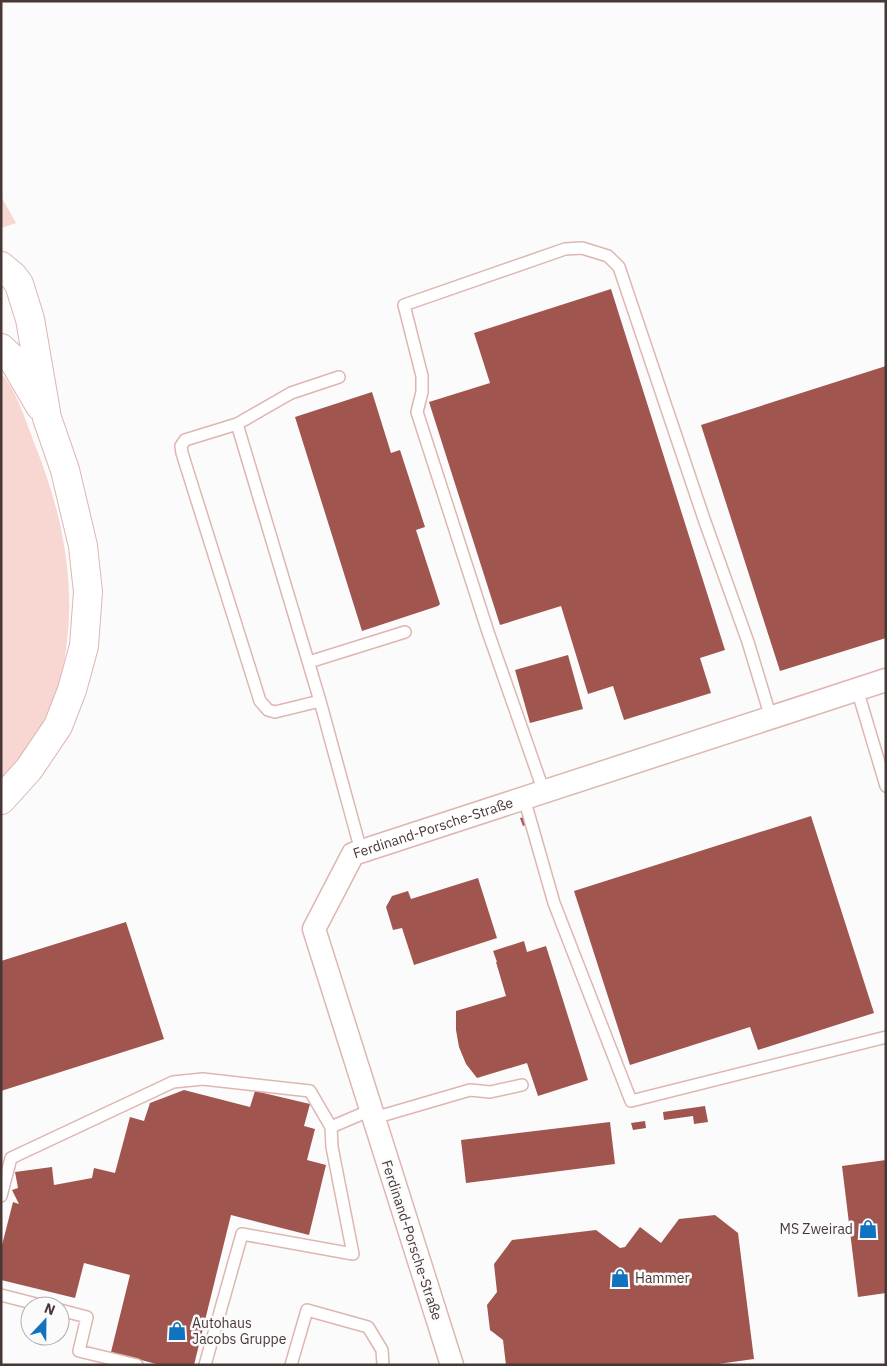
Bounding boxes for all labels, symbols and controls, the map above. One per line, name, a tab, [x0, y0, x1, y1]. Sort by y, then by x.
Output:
street label: Ferdinand-Porsche-Straße	[351, 793, 516, 862]
street label: Ferdinand-Porsche-Straße	[378, 1158, 447, 1323]
shop icon: MS Zweirad	[857, 1218, 879, 1240]
place label: MS Zweirad	[780, 1220, 853, 1238]
shop icon: Hammer	[609, 1267, 631, 1289]
place label: Hammer	[635, 1269, 690, 1287]
north arrow	[20, 1296, 70, 1346]
text: N	[42, 1299, 58, 1319]
place label: Autohaus Jacobs Gruppe	[192, 1314, 287, 1348]
shop icon: Autohaus Jacobs Gruppe	[166, 1320, 188, 1342]

